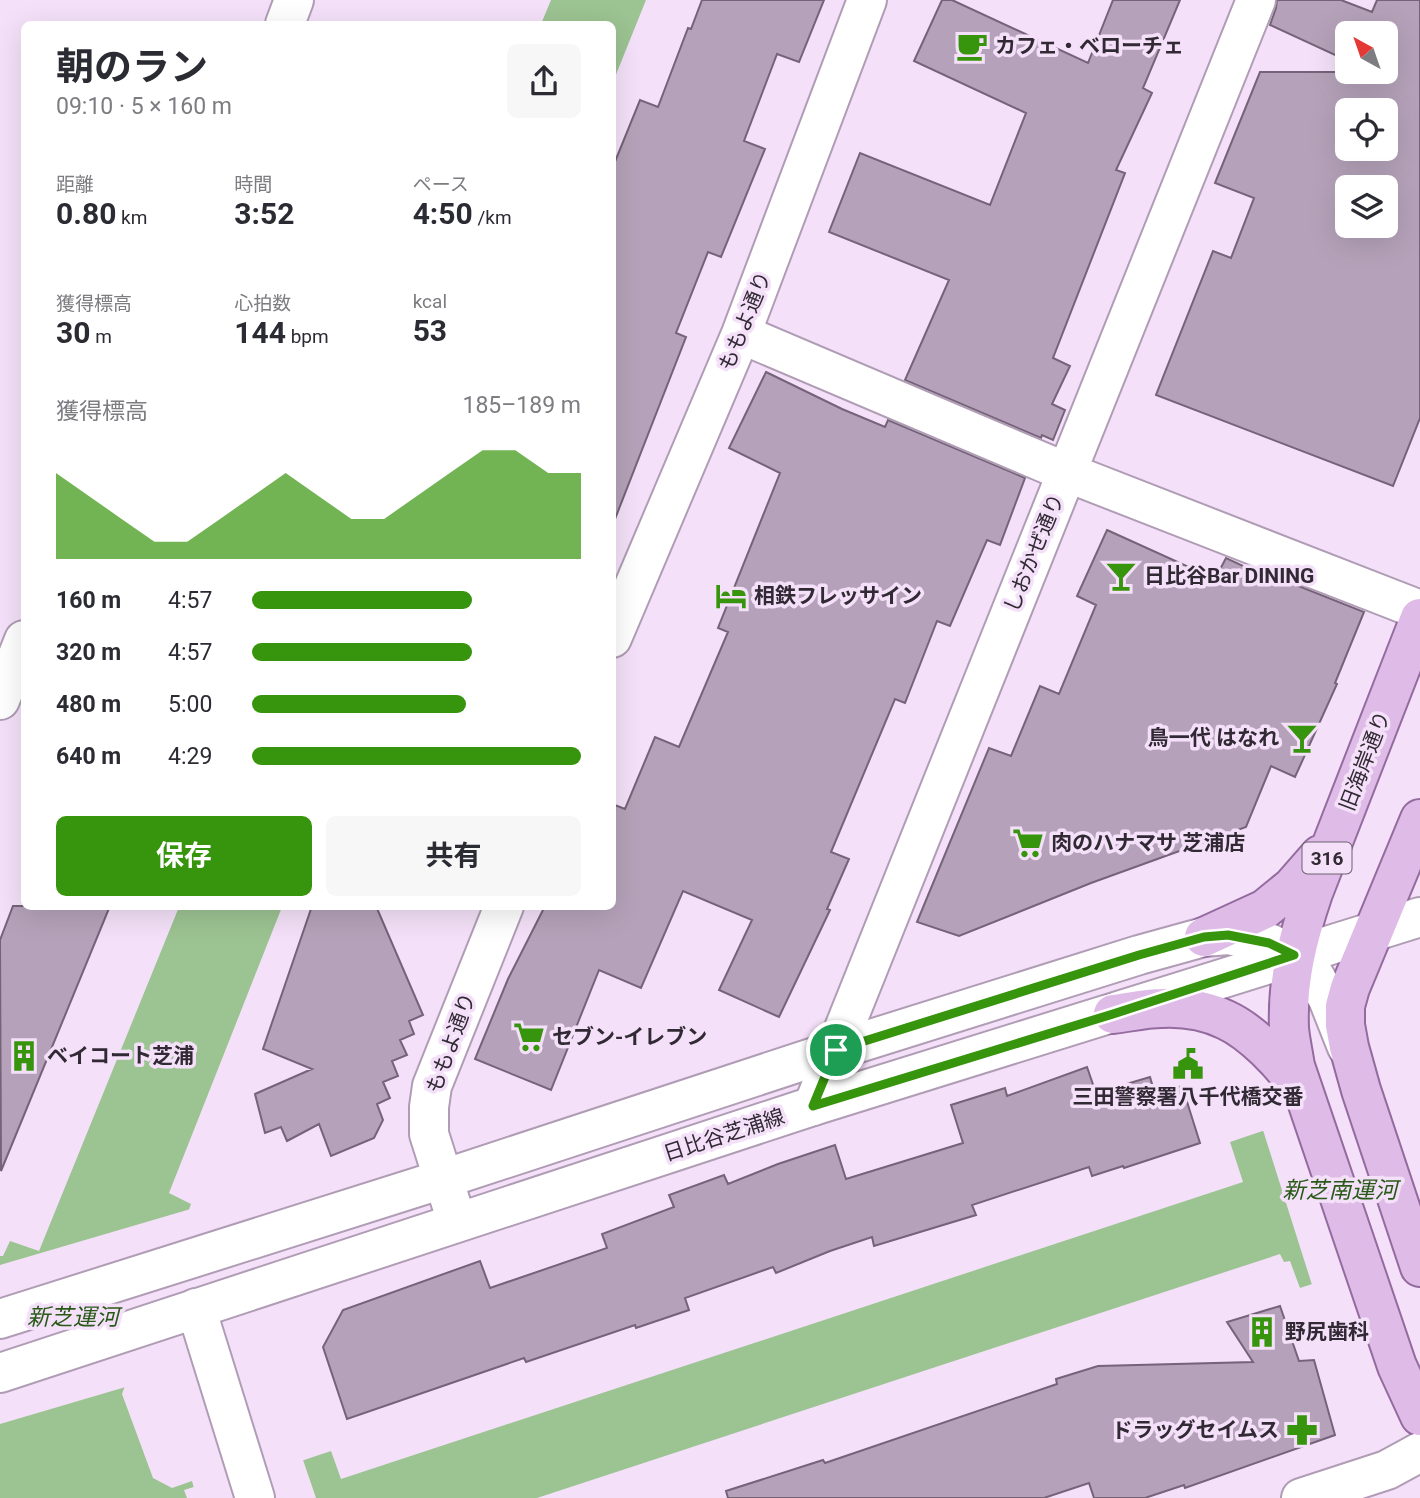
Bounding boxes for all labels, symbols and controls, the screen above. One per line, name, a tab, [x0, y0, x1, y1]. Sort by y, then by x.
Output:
north arrow	[1335, 21, 1398, 84]
map controls	[1335, 21, 1398, 238]
cafe icon: カフェ・ベローチェ	[955, 29, 989, 63]
place label: カフェ・ベローチェ	[995, 34, 1184, 58]
button: share	[507, 44, 581, 118]
text: 朝のラン	[56, 45, 208, 89]
text: 09:10 · 5 × 160 m	[56, 93, 232, 120]
button: locate	[1335, 98, 1398, 161]
text: 距離	[56, 173, 94, 196]
text: 時間	[234, 173, 272, 196]
text: ペース	[413, 173, 469, 196]
button: layers	[1335, 175, 1398, 238]
text: 0.80	[56, 196, 116, 231]
text: 3:52	[234, 196, 294, 231]
text: 4:50	[413, 196, 473, 231]
text: km	[116, 206, 147, 229]
text: /km	[473, 206, 512, 229]
street label: ももよ通り	[714, 268, 776, 374]
text: kcal	[413, 290, 447, 313]
text: 獲得標高	[56, 292, 132, 315]
text: 心拍数	[234, 292, 291, 315]
text: 53	[413, 313, 447, 348]
text: 30	[56, 315, 90, 350]
text: 144	[234, 315, 286, 350]
text: m	[90, 325, 112, 348]
text: bpm	[286, 325, 329, 348]
text: 185–189 m	[462, 392, 581, 419]
text: 獲得標高	[56, 398, 148, 425]
street label: しおかぜ通り	[999, 490, 1069, 616]
bar icon: 日比谷Bar DINING	[1104, 559, 1138, 593]
place label: 日比谷Bar DINING	[1144, 564, 1314, 588]
hotel icon: 相鉄フレッサイン	[714, 579, 748, 613]
place label: 相鉄フレッサイン	[754, 584, 922, 608]
text: 160 m	[56, 587, 121, 614]
text: 4:57	[168, 587, 212, 614]
text: 320 m	[56, 639, 121, 666]
text: 4:57	[168, 639, 212, 666]
text: 480 m	[56, 691, 121, 718]
text: 5:00	[168, 691, 212, 718]
street label: 旧海岸通り	[1335, 708, 1395, 814]
bar icon: 鳥一代 はなれ	[1285, 721, 1319, 755]
place label: 鳥一代 はなれ	[1148, 726, 1279, 750]
text: 640 m	[56, 743, 121, 770]
text: 4:29	[168, 743, 212, 770]
button: 保存	[56, 816, 312, 896]
button: 共有	[326, 816, 581, 896]
supermarket icon: 肉のハナマサ 芝浦店	[1011, 826, 1045, 860]
place label: 肉のハナマサ 芝浦店	[1051, 831, 1245, 855]
road number: 316	[1302, 842, 1352, 874]
street label: ももよ通り	[422, 990, 480, 1096]
supermarket icon: セブン-イレブン	[512, 1020, 546, 1054]
pin	[806, 1020, 866, 1080]
place label: セブン-イレブン	[552, 1025, 707, 1049]
icon: arrive	[817, 1031, 855, 1069]
building icon: ベイコート芝浦	[7, 1039, 41, 1073]
place label: ベイコート芝浦	[47, 1044, 194, 1068]
public building icon: 三田警察署八千代橋交番	[1171, 1047, 1205, 1081]
place label: 三田警察署八千代橋交番	[1073, 1085, 1304, 1109]
street label: 日比谷芝浦線	[660, 1104, 788, 1166]
water label: 新芝南運河	[1283, 1177, 1402, 1204]
water label: 新芝運河	[27, 1304, 123, 1331]
building icon: 野尻歯科	[1245, 1315, 1279, 1349]
place label: 野尻歯科	[1285, 1320, 1369, 1344]
pharmacy icon: ドラッグセイムス	[1285, 1413, 1319, 1447]
place label: ドラッグセイムス	[1111, 1418, 1279, 1442]

